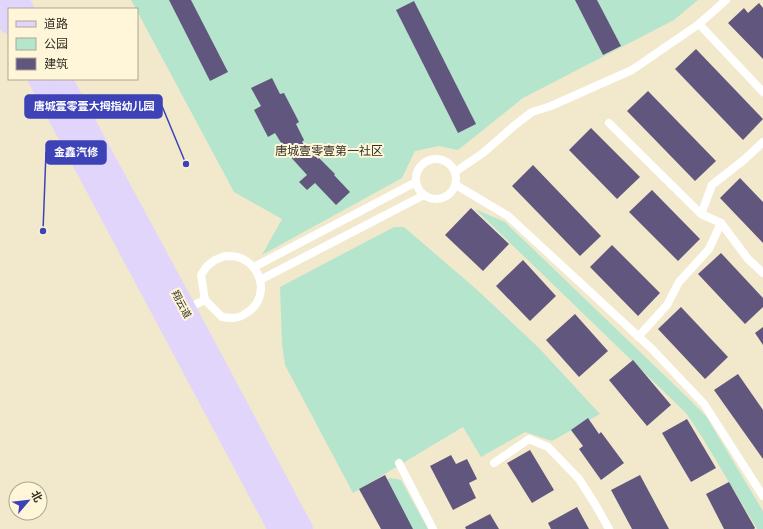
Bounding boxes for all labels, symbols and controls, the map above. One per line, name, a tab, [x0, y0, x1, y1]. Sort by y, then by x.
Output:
legend	[8, 8, 138, 80]
text: 道路	[44, 15, 68, 32]
text: 公园	[44, 35, 68, 52]
text: 建筑	[44, 55, 68, 72]
callout: 唐城壹零壹大拇指幼儿园	[25, 95, 162, 118]
text: 唐城壹零壹大拇指幼儿园	[34, 98, 155, 113]
callout: 金鑫汽修	[46, 141, 106, 164]
district label: 唐城壹零壹第一社区	[275, 142, 383, 159]
text: 金鑫汽修	[54, 144, 99, 159]
street label: 翔云道	[169, 287, 195, 321]
north arrow	[8, 481, 48, 521]
text: 北	[28, 488, 46, 504]

